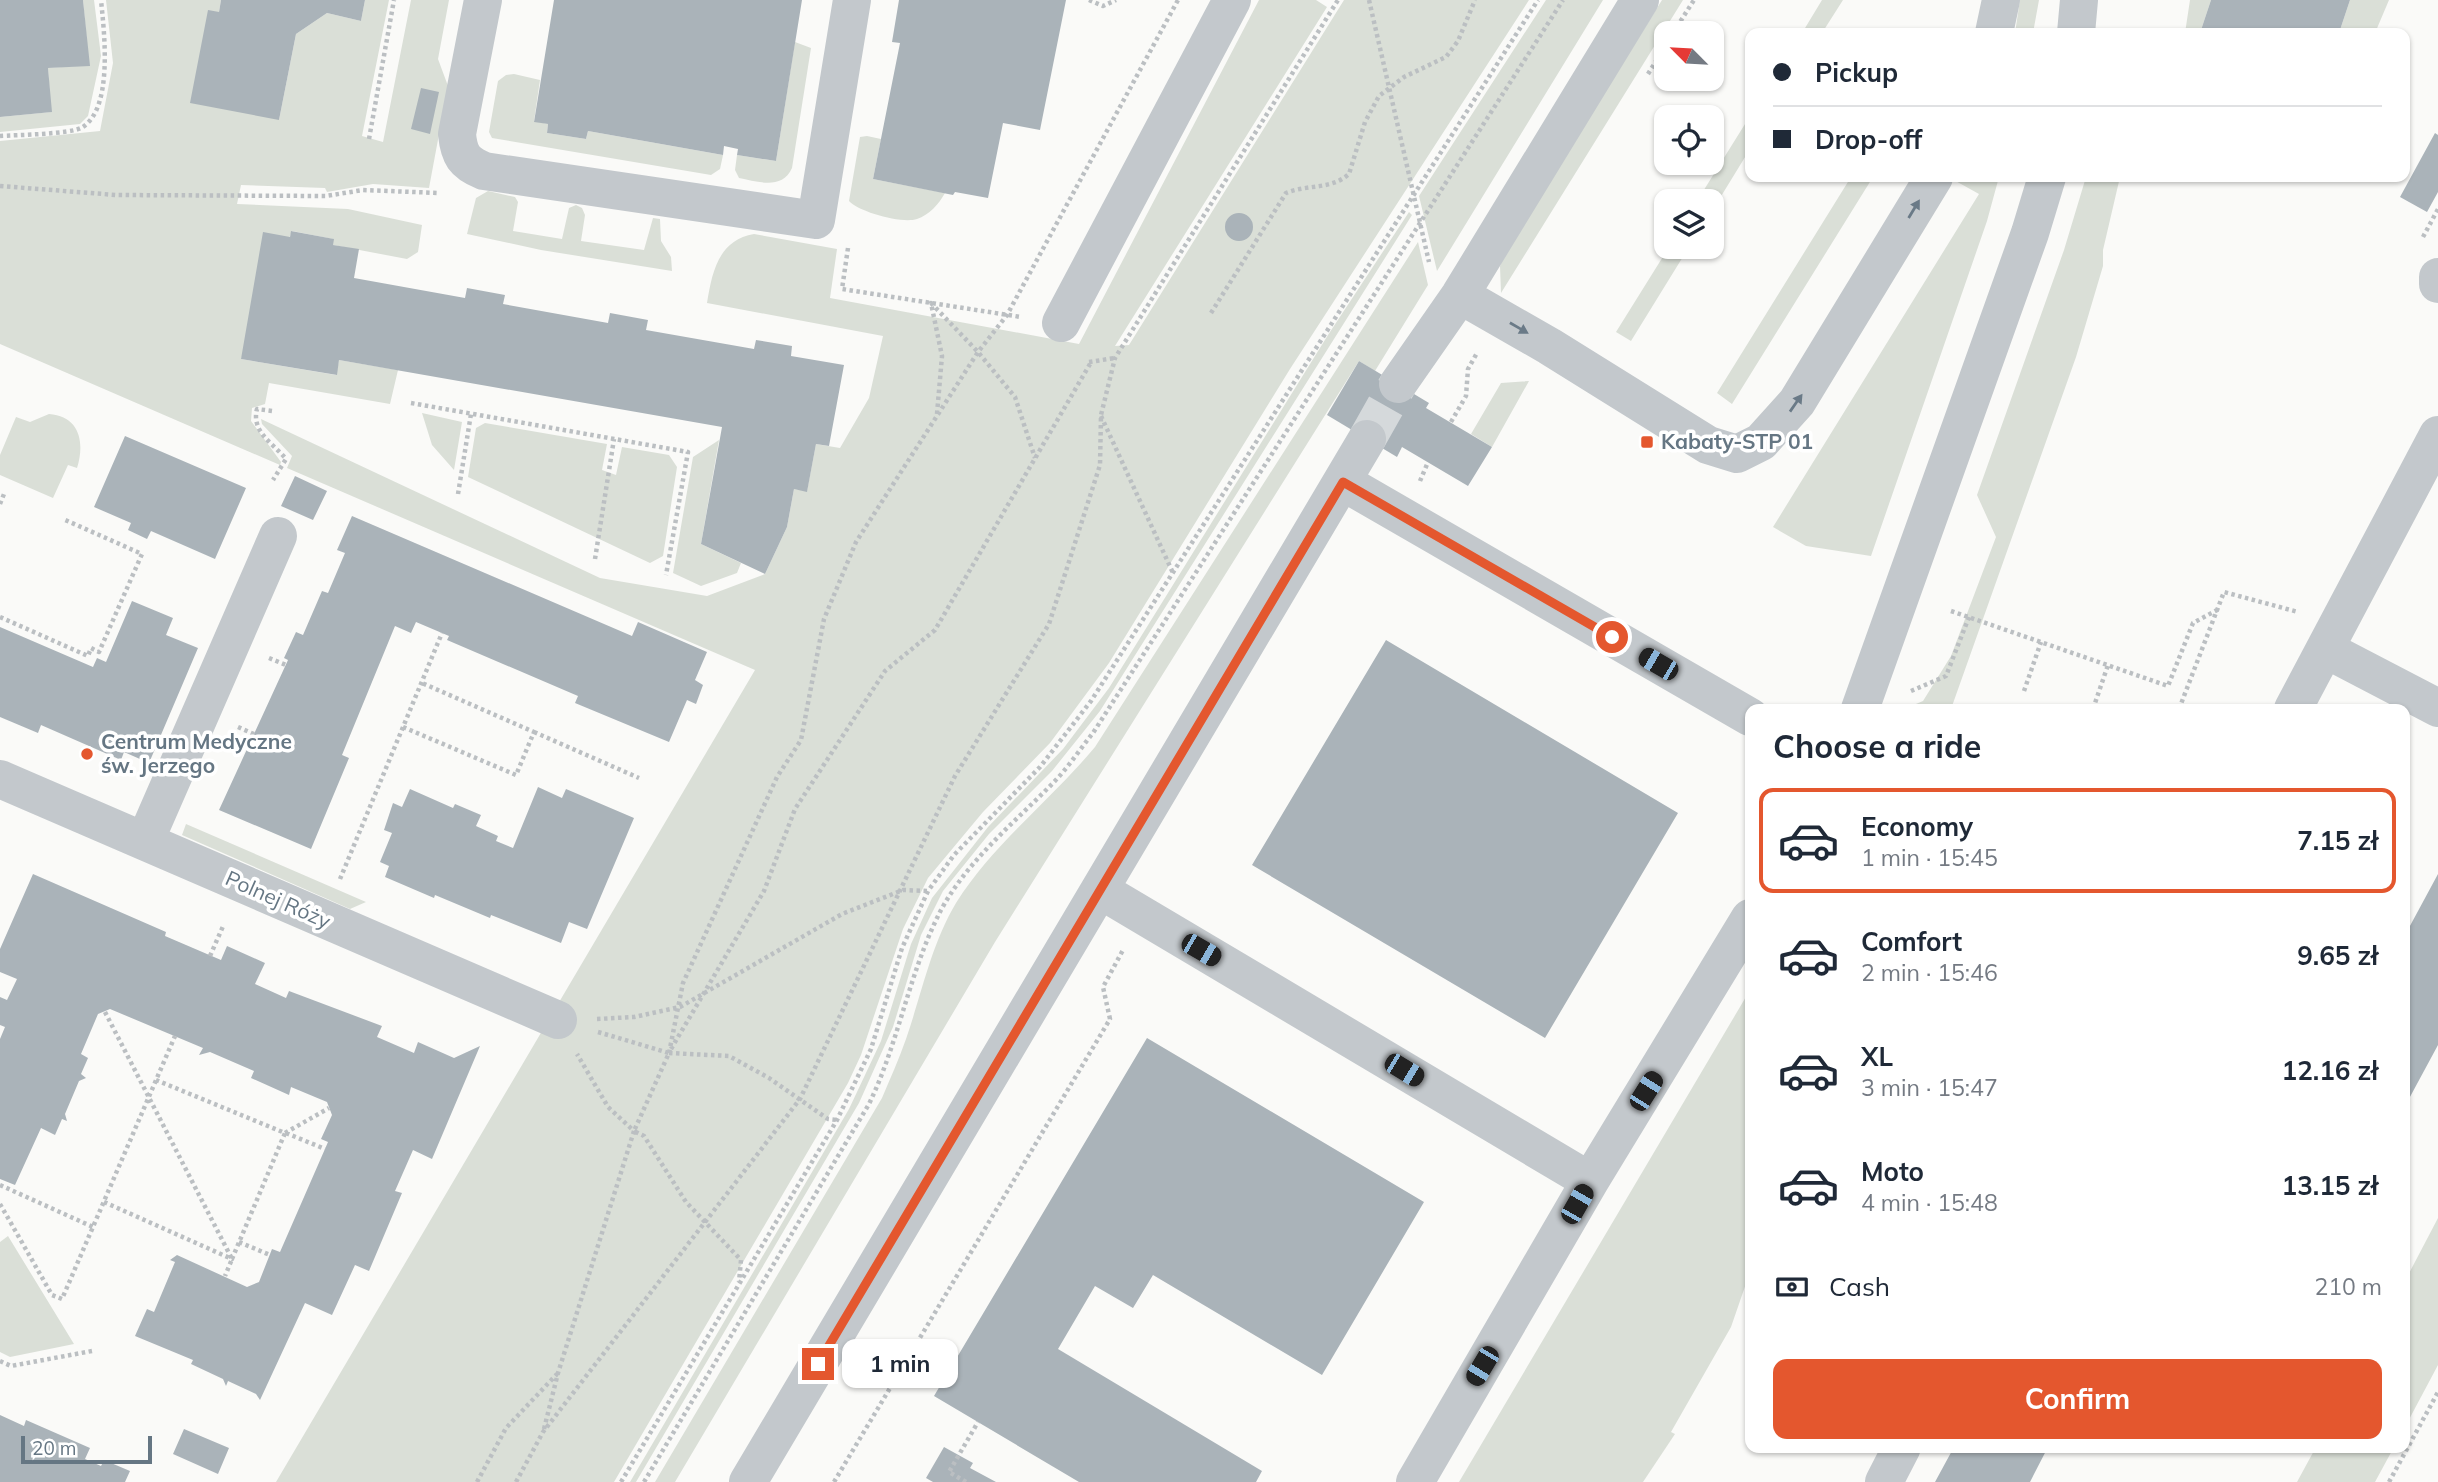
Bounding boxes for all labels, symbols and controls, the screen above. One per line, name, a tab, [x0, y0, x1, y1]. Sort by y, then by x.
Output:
north arrow	[1654, 21, 1724, 91]
map controls	[1654, 21, 1724, 259]
text: Pickup	[1815, 56, 1898, 89]
button: locate	[1654, 105, 1724, 175]
text: Drop-off	[1815, 123, 1922, 156]
button: layers	[1654, 189, 1724, 259]
one-way arrow	[1908, 199, 1921, 218]
one-way arrow	[1510, 322, 1529, 334]
one-way arrow	[1789, 394, 1803, 412]
place label: Kabaty-STP 01	[1661, 428, 1813, 454]
marker: Kabaty-STP 01	[1639, 434, 1655, 450]
route start	[1596, 621, 1628, 653]
car	[1635, 644, 1682, 684]
text: Choose a ride	[1773, 726, 1981, 766]
place label: Centrum Medyczne św. Jerzego	[101, 728, 292, 778]
marker: Centrum Medyczne św. Jerzego	[79, 746, 95, 762]
icon: car	[1777, 809, 1840, 872]
text: Economy	[1861, 810, 1973, 843]
text: 7.15 zł	[2297, 824, 2378, 857]
text: 1 min · 15:45	[1861, 843, 1998, 872]
street label: Polnej Róży	[222, 864, 335, 934]
icon: car	[1777, 924, 1840, 987]
text: Comfort	[1861, 925, 1962, 958]
car	[1178, 930, 1225, 970]
text: 9.65 zł	[2297, 939, 2378, 972]
text: 2 min · 15:46	[1861, 958, 1998, 987]
icon: car	[1777, 1039, 1840, 1102]
text: XL	[1861, 1040, 1893, 1073]
car	[1381, 1050, 1428, 1090]
text: 12.16 zł	[2282, 1054, 2378, 1087]
car	[1626, 1068, 1667, 1114]
text: 3 min · 15:47	[1861, 1073, 1998, 1102]
icon: car	[1777, 1154, 1840, 1217]
text: Moto	[1861, 1155, 1924, 1188]
text: 13.15 zł	[2282, 1169, 2378, 1202]
car	[1558, 1181, 1597, 1227]
text: 4 min · 15:48	[1861, 1188, 1998, 1217]
icon: cash	[1773, 1268, 1811, 1306]
text: Cash	[1829, 1270, 1890, 1303]
text: 210 m	[2314, 1272, 2382, 1301]
callout: 1 min	[842, 1340, 958, 1388]
car	[1463, 1343, 1502, 1389]
route end	[802, 1348, 834, 1380]
text: 1 min	[870, 1349, 930, 1378]
button: Confirm	[1773, 1359, 2382, 1439]
scale bar	[21, 1433, 152, 1465]
text: 20 m	[32, 1436, 76, 1460]

